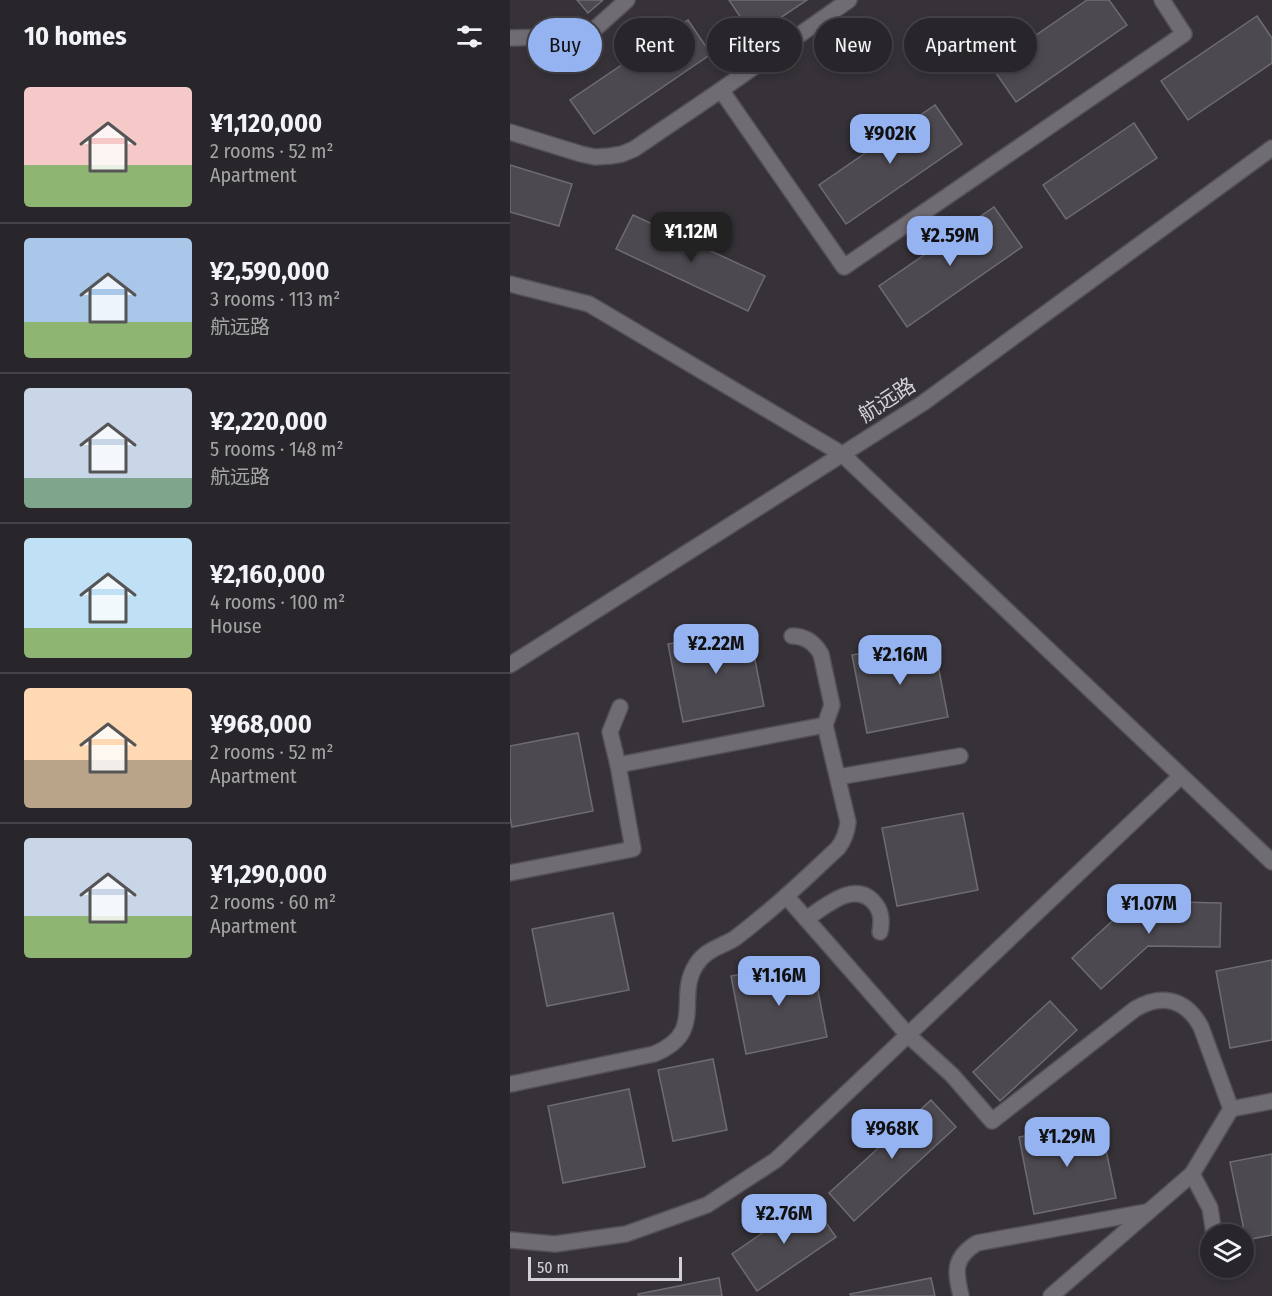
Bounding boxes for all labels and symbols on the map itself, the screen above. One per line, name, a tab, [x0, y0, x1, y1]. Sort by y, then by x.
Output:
pin: ¥902K	[848, 114, 932, 165]
pin: ¥1.12M	[642, 212, 740, 263]
pin: ¥2.59M	[901, 216, 999, 267]
street label: 航远路	[854, 372, 920, 428]
pin: ¥2.22M	[667, 624, 765, 675]
pin: ¥2.16M	[851, 635, 949, 686]
pin: ¥1.07M	[1100, 884, 1198, 935]
pin: ¥1.16M	[730, 956, 828, 1007]
pin: ¥968K	[850, 1109, 934, 1160]
pin: ¥1.29M	[1018, 1117, 1116, 1168]
pin: ¥2.76M	[735, 1194, 833, 1245]
scale bar	[528, 1254, 682, 1282]

